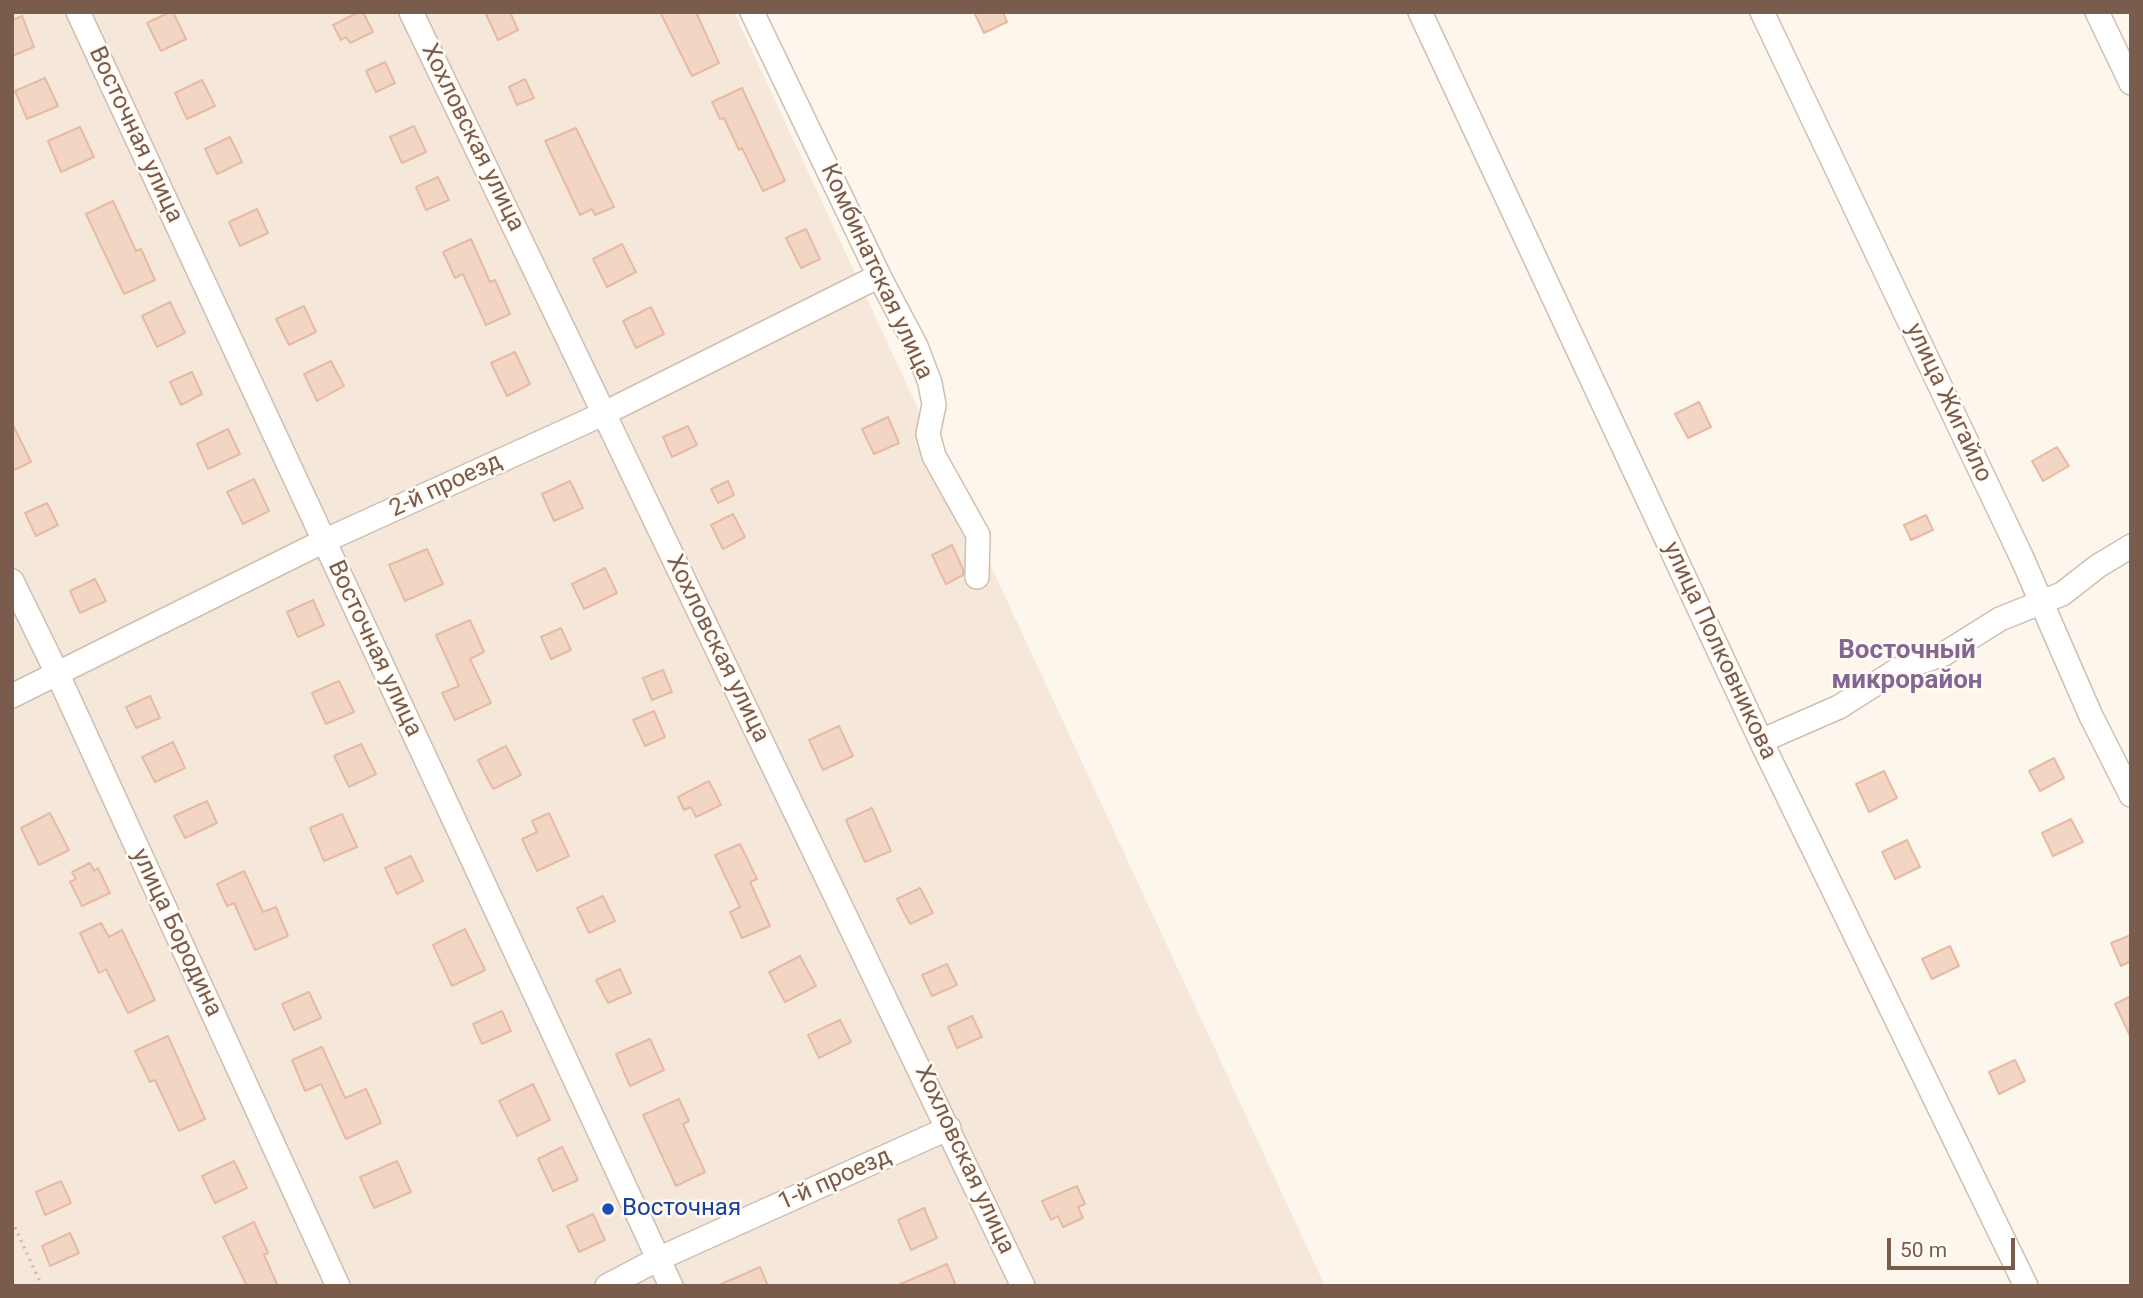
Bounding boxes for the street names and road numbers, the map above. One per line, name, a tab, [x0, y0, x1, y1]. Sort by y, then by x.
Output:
street label: Хохловская улица	[414, 40, 530, 236]
street label: Восточная улица	[82, 42, 188, 228]
street label: Комбинатская улица	[813, 160, 939, 384]
street label: улица Жигайло	[1899, 319, 1997, 487]
street label: 2-й проезд	[385, 448, 507, 524]
street label: улица Полковникова	[1656, 537, 1782, 765]
street label: Хохловская улица	[659, 551, 775, 747]
street label: Восточная улица	[321, 556, 427, 742]
street label: улица Бородина	[124, 844, 228, 1022]
street label: Хохловская улица	[908, 1061, 1020, 1259]
street label: 1-й проезд	[774, 1142, 896, 1218]

